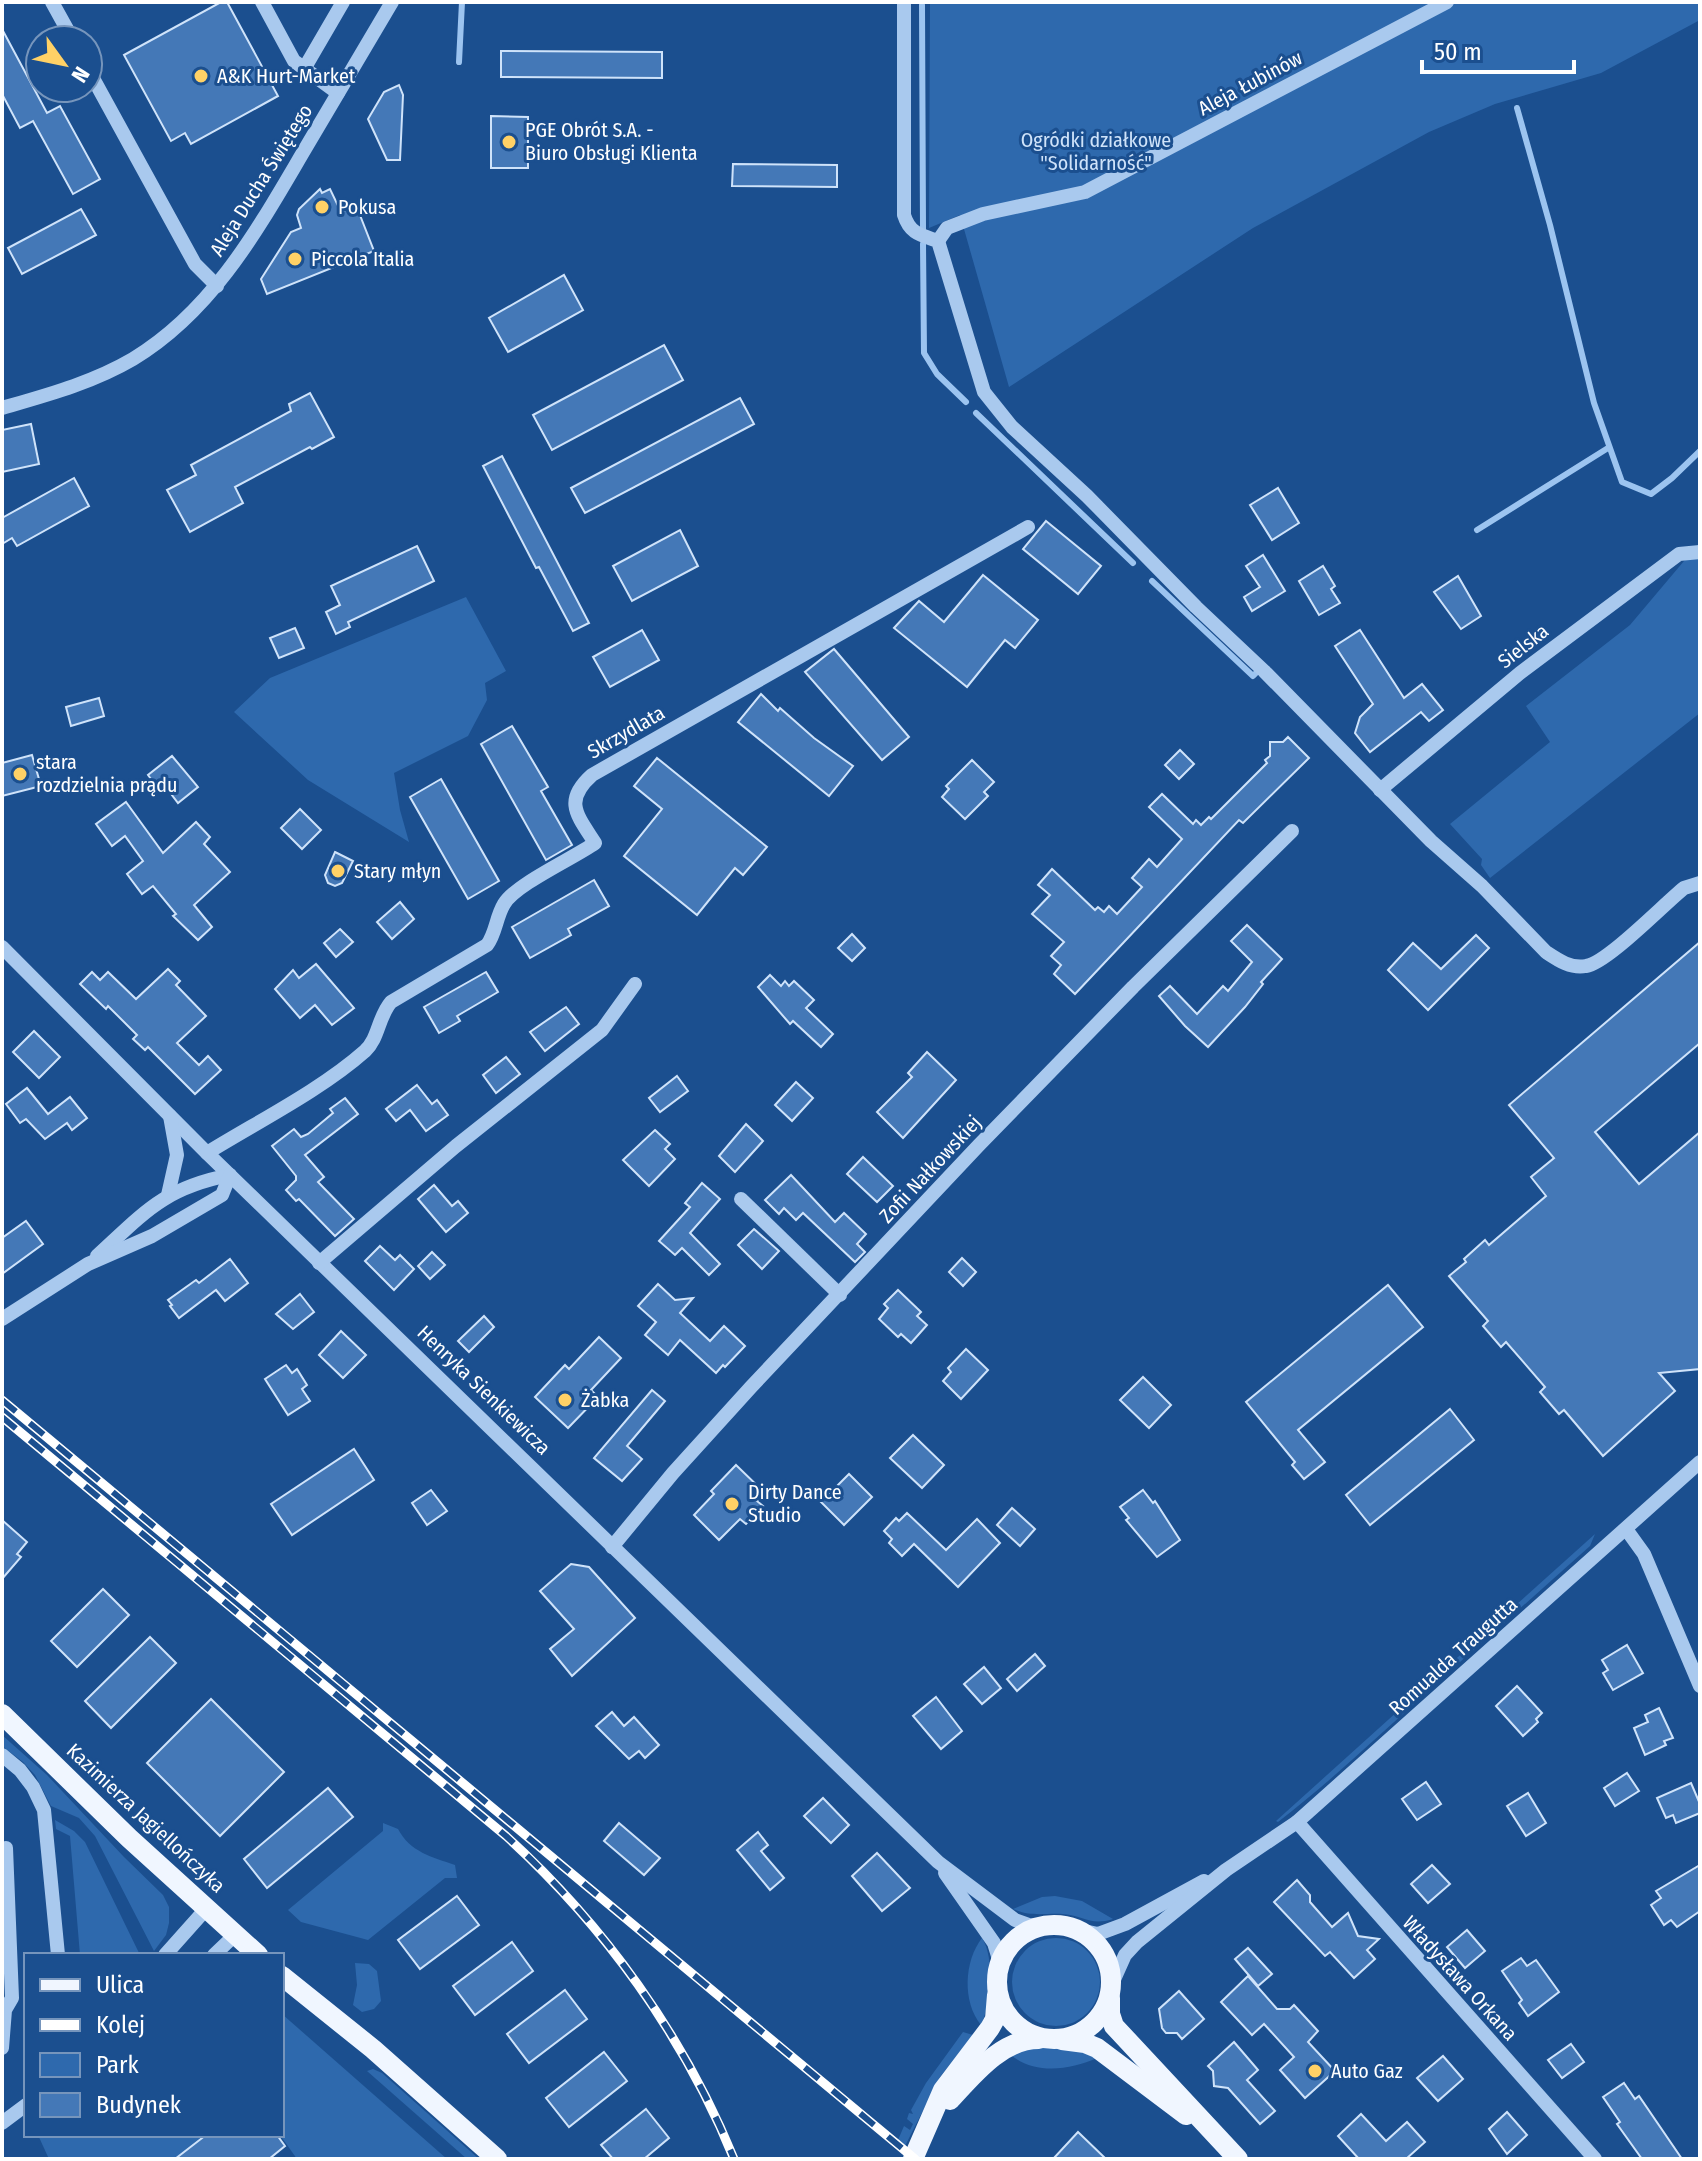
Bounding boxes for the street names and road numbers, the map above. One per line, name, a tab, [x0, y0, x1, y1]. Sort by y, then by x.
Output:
street label: Aleja Łubinów	[1194, 46, 1306, 120]
street label: Aleja Ducha Świętego	[205, 100, 317, 260]
street label: Sielska	[1493, 619, 1553, 673]
street label: Skrzydlata	[583, 700, 669, 764]
street label: Zofii Nałkowskiej	[874, 1110, 986, 1228]
street label: Henryka Sienkiewicza	[412, 1320, 556, 1460]
street label: Romualda Traugutta	[1384, 1592, 1522, 1720]
street label: Kazimierza Jagiellończyka	[62, 1738, 230, 1898]
street label: Władysława Orkana	[1398, 1911, 1522, 2045]

